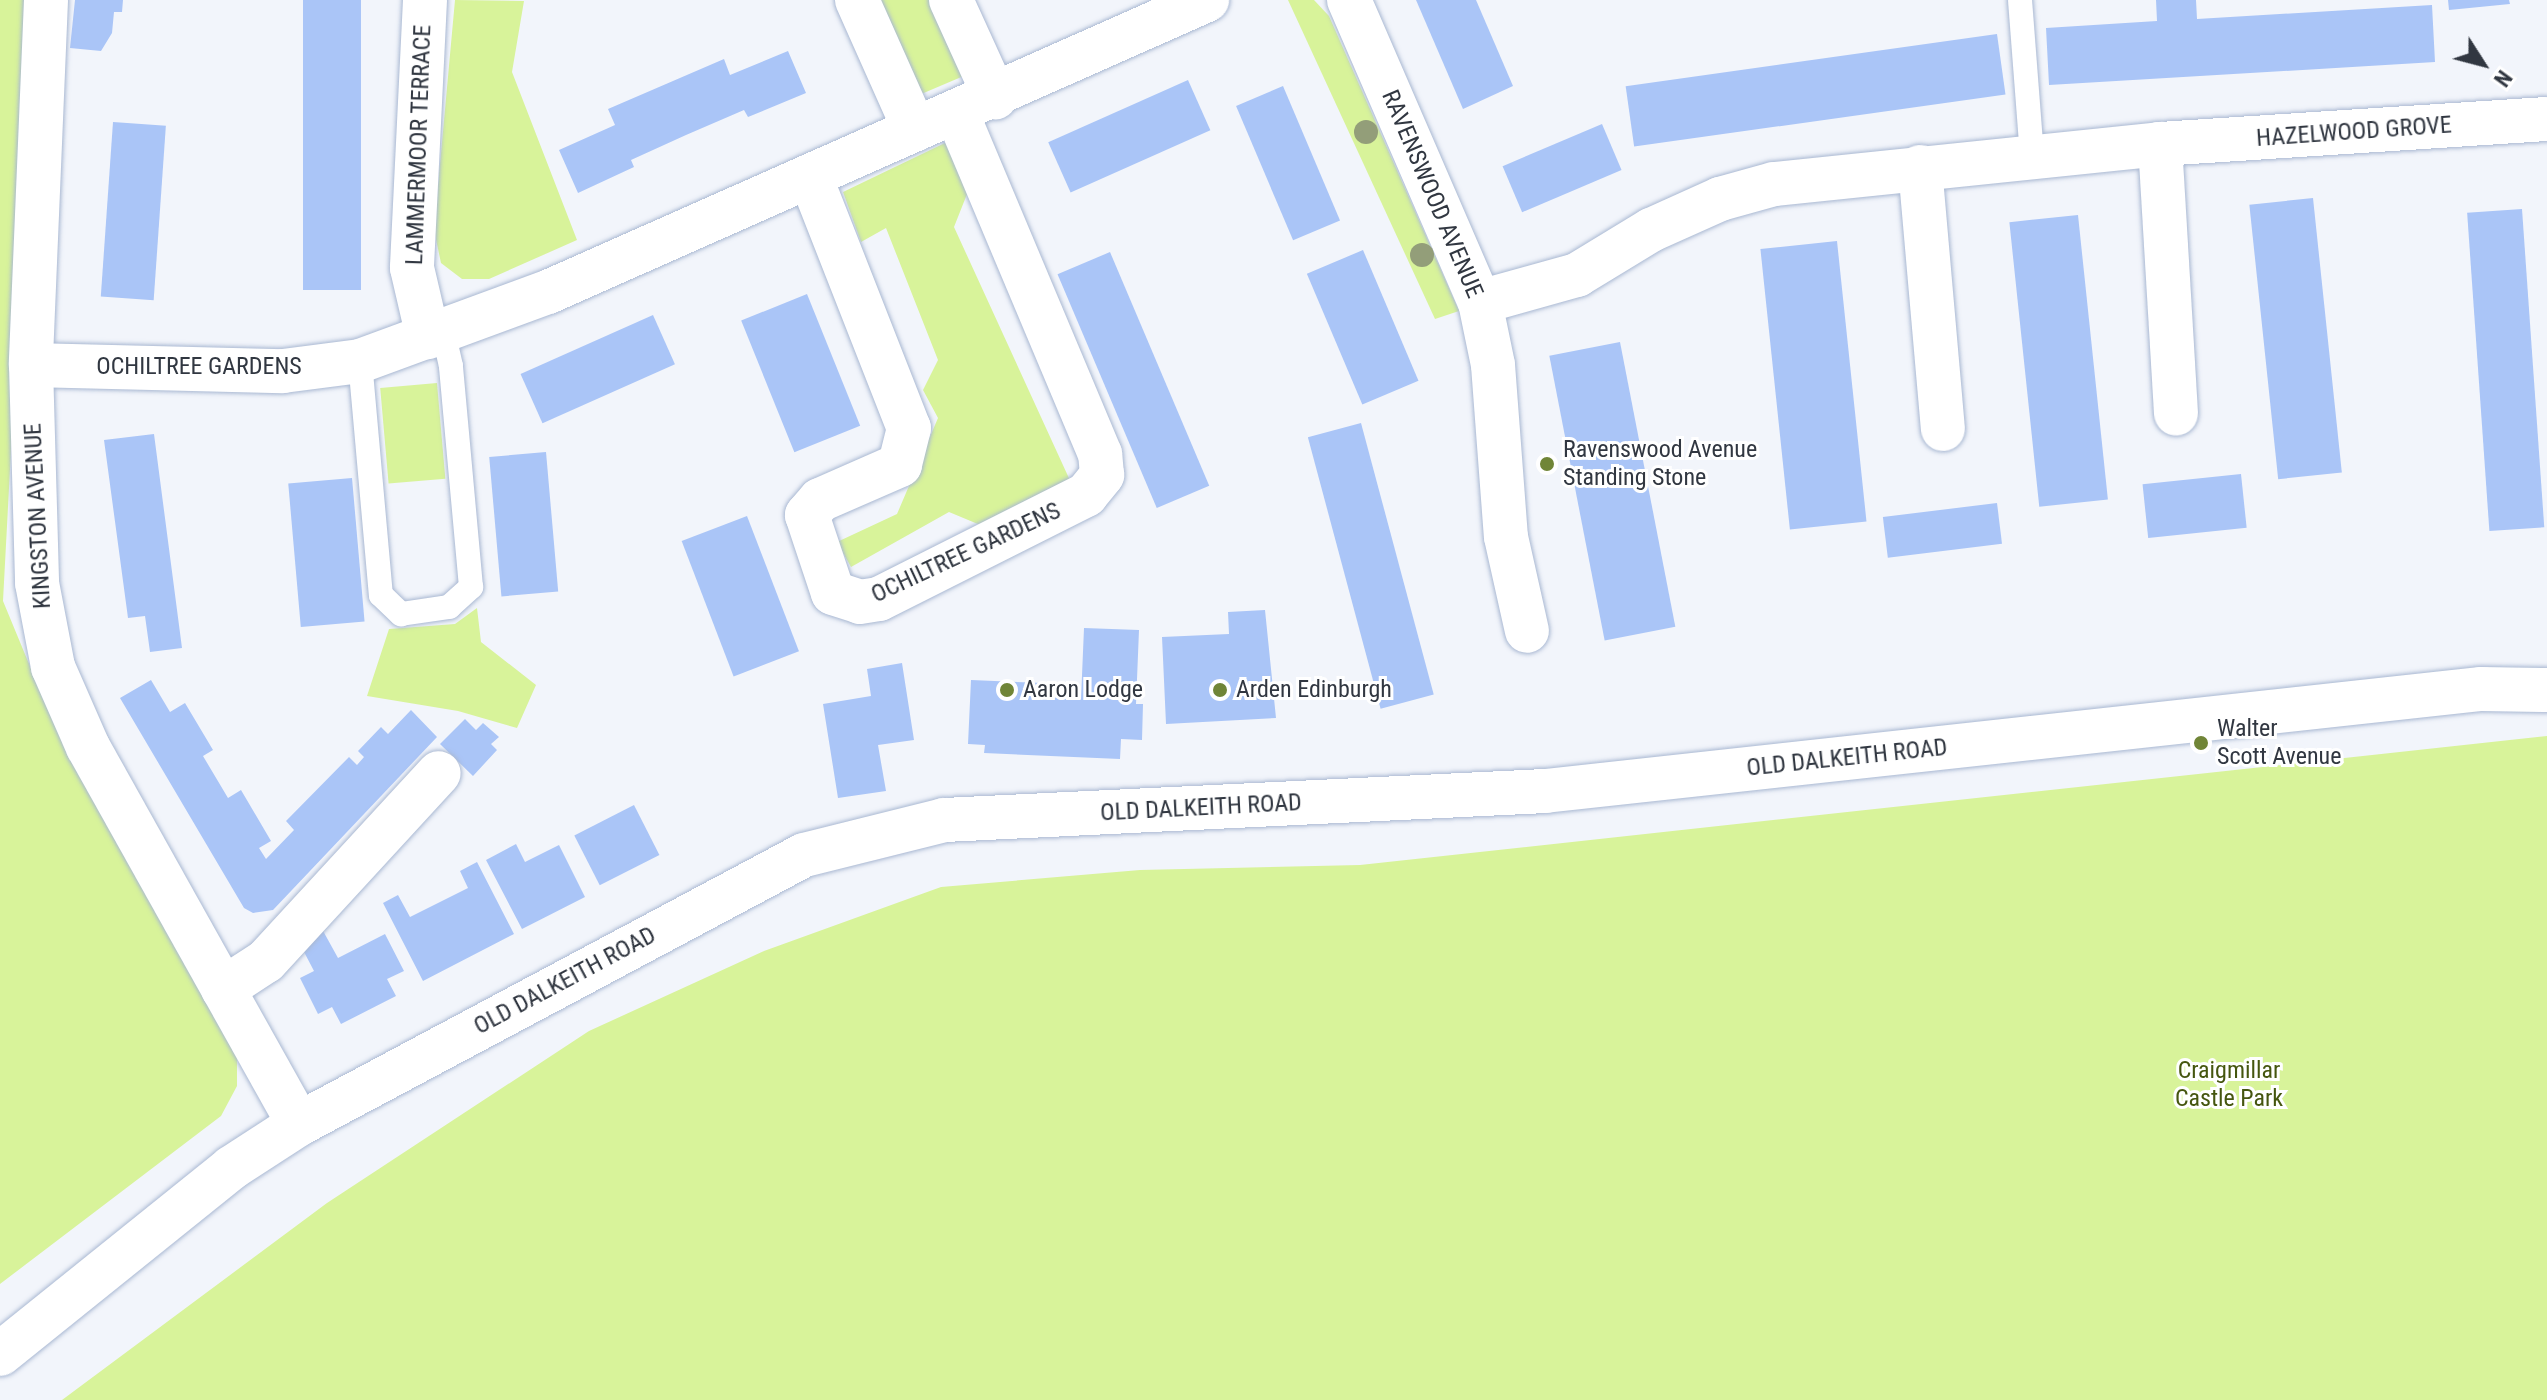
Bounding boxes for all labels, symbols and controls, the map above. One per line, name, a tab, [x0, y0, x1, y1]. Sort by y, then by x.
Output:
street label: LAMMERMOOR TERRACE	[400, 24, 438, 266]
north arrow	[2443, 24, 2523, 104]
text: N	[2489, 66, 2517, 91]
street label: RAVENSWOOD AVENUE	[1375, 86, 1489, 302]
street label: HAZELWOOD GROVE	[2255, 111, 2453, 153]
street label: OCHILTREE GARDENS	[96, 353, 302, 381]
street label: KINGSTON AVENUE	[19, 422, 57, 610]
place label: Ravenswood Avenue Standing Stone	[1563, 436, 1757, 492]
marker: Ravenswood Avenue Standing Stone	[1538, 455, 1556, 473]
street label: OCHILTREE GARDENS	[867, 497, 1065, 609]
place label: Aaron Lodge	[1023, 676, 1143, 704]
place label: Arden Edinburgh	[1236, 676, 1392, 704]
marker: Aaron Lodge	[998, 681, 1016, 699]
marker: Arden Edinburgh	[1211, 681, 1229, 699]
place label: Walter Scott Avenue	[2217, 715, 2341, 771]
street label: OLD DALKEITH ROAD	[1745, 733, 1949, 783]
marker: Walter Scott Avenue	[2192, 734, 2210, 752]
street label: OLD DALKEITH ROAD	[1099, 788, 1303, 828]
street label: OLD DALKEITH ROAD	[469, 921, 661, 1041]
park label: Craigmillar Castle Park	[2175, 1057, 2283, 1113]

